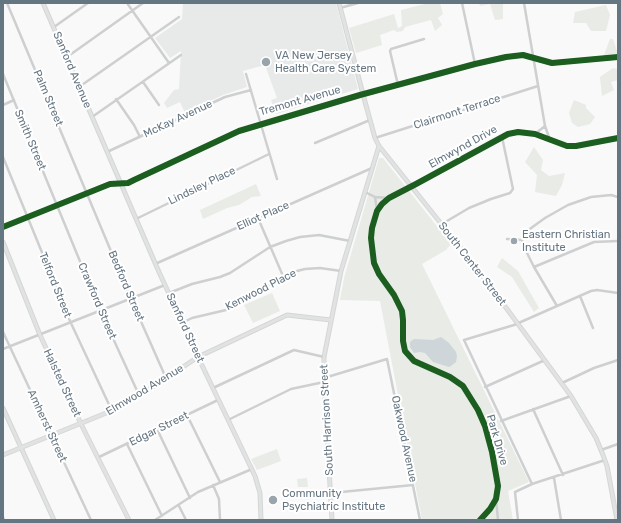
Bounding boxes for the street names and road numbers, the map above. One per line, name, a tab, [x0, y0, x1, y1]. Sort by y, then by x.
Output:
street label: Sanford Avenue	[50, 30, 94, 110]
street label: Palm Street	[30, 68, 66, 128]
street label: Tremont Avenue	[258, 83, 342, 119]
street label: Clairmont Terrace	[412, 92, 502, 132]
street label: McKay Avenue	[141, 97, 215, 141]
street label: Smith Street	[11, 108, 49, 172]
street label: Elmwynd Drive	[426, 123, 500, 171]
street label: Lindsley Place	[166, 164, 238, 208]
street label: Elliot Place	[235, 199, 291, 233]
street label: South Center Street	[435, 219, 509, 309]
street label: Bedford Street	[105, 249, 147, 323]
street label: Telford Street	[36, 250, 74, 320]
street label: Crawford Street	[75, 261, 119, 341]
street label: Kenwood Place	[223, 267, 299, 313]
street label: Sanford Street	[163, 291, 207, 365]
street label: Halsted Street	[40, 347, 84, 419]
street label: Elmwood Avenue	[104, 362, 186, 418]
street label: South Harrison Street	[317, 364, 337, 476]
street label: Amherst Street	[24, 388, 70, 464]
street label: Oakwood Avenue	[388, 394, 420, 484]
street label: Edgar Street	[127, 409, 191, 449]
street label: Park Drive	[483, 413, 511, 467]

